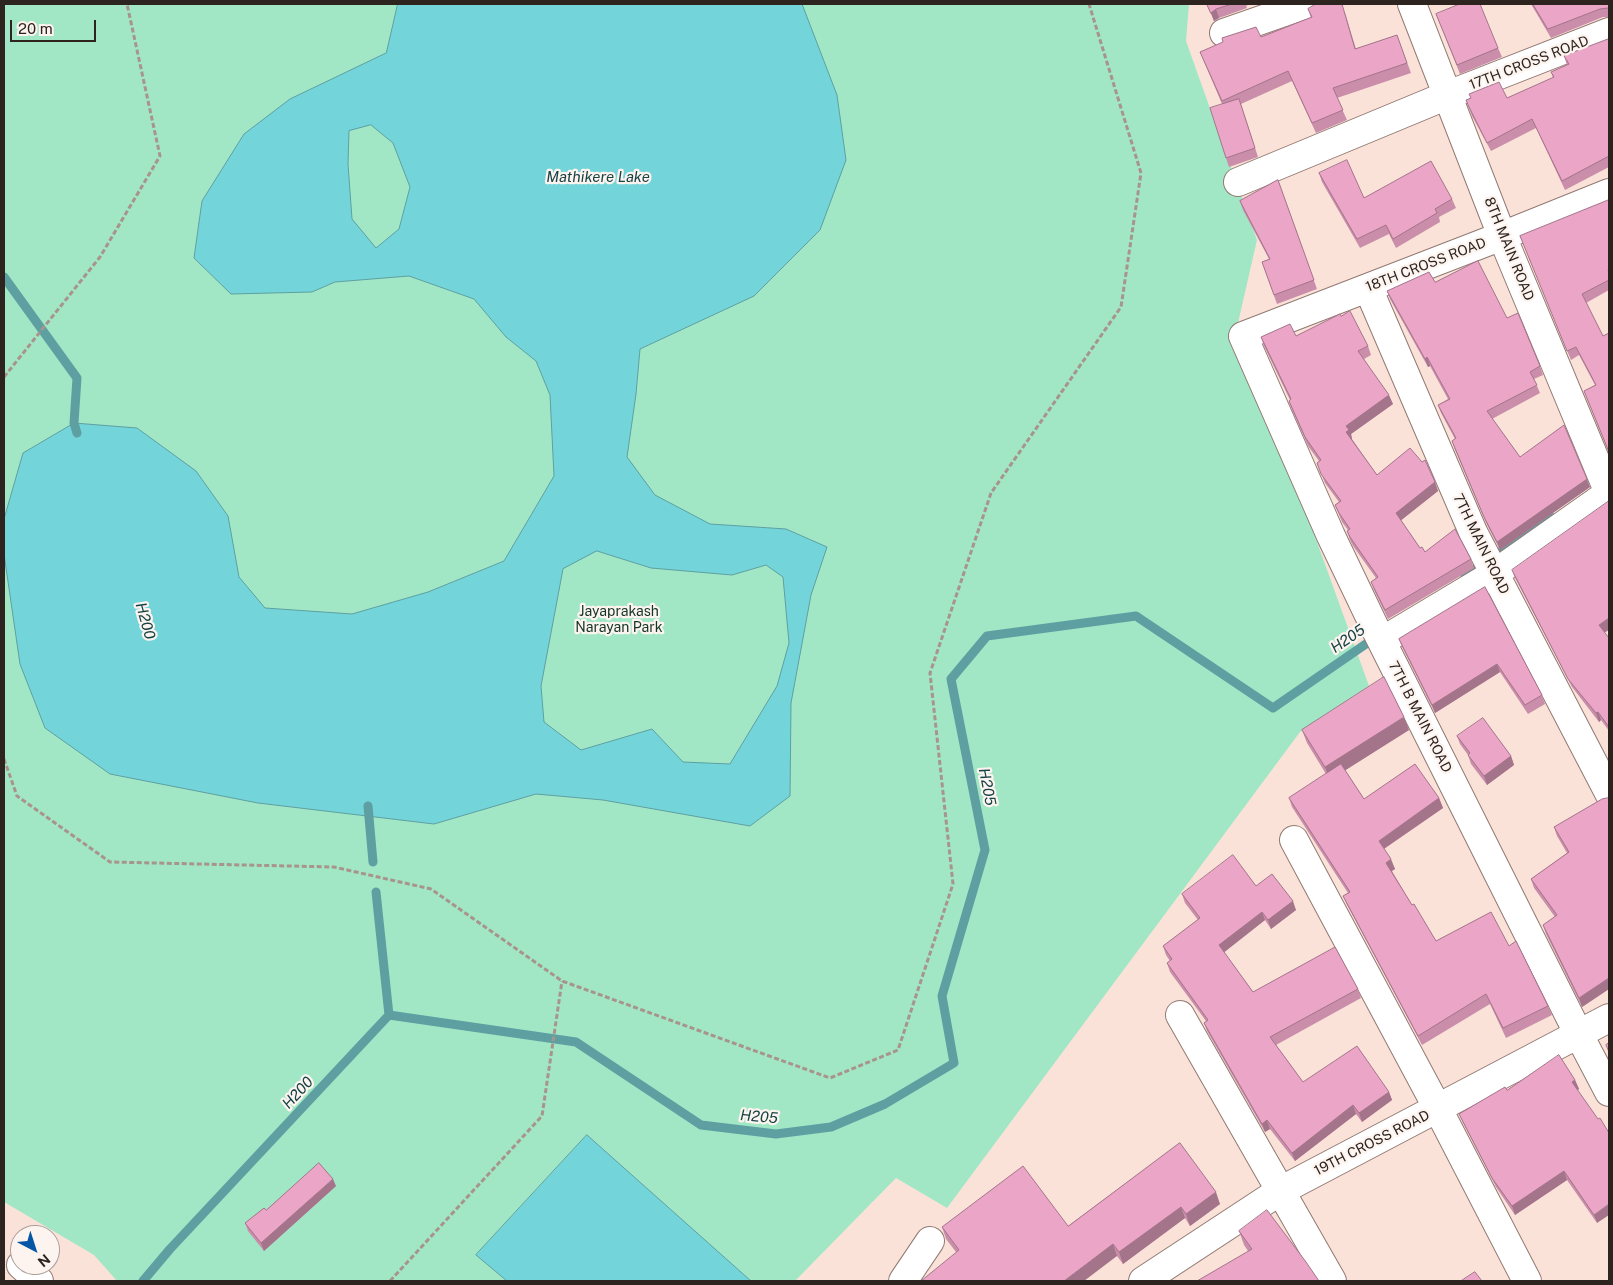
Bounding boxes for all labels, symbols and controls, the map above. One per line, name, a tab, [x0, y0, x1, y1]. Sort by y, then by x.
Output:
scale bar	[12, 10, 99, 42]
text: 20 m	[18, 20, 53, 37]
street label: 17TH CROSS ROAD	[1467, 32, 1591, 94]
water label: Mathikere Lake	[546, 168, 650, 186]
street label: 8TH MAIN ROAD	[1481, 195, 1537, 303]
street label: 18TH CROSS ROAD	[1364, 234, 1488, 296]
street label: 7TH MAIN ROAD	[1449, 491, 1513, 597]
water label: H200	[131, 601, 159, 641]
park label: Jayaprakash Narayan Park	[575, 604, 663, 636]
water label: H205	[1327, 621, 1369, 657]
street label: 7TH B MAIN ROAD	[1385, 659, 1455, 775]
water label: H205	[975, 767, 999, 807]
water label: H200	[279, 1073, 317, 1113]
water label: H205	[739, 1106, 779, 1128]
street label: 19TH CROSS ROAD	[1312, 1107, 1432, 1179]
north arrow	[10, 1225, 60, 1275]
text: N	[35, 1251, 53, 1270]

